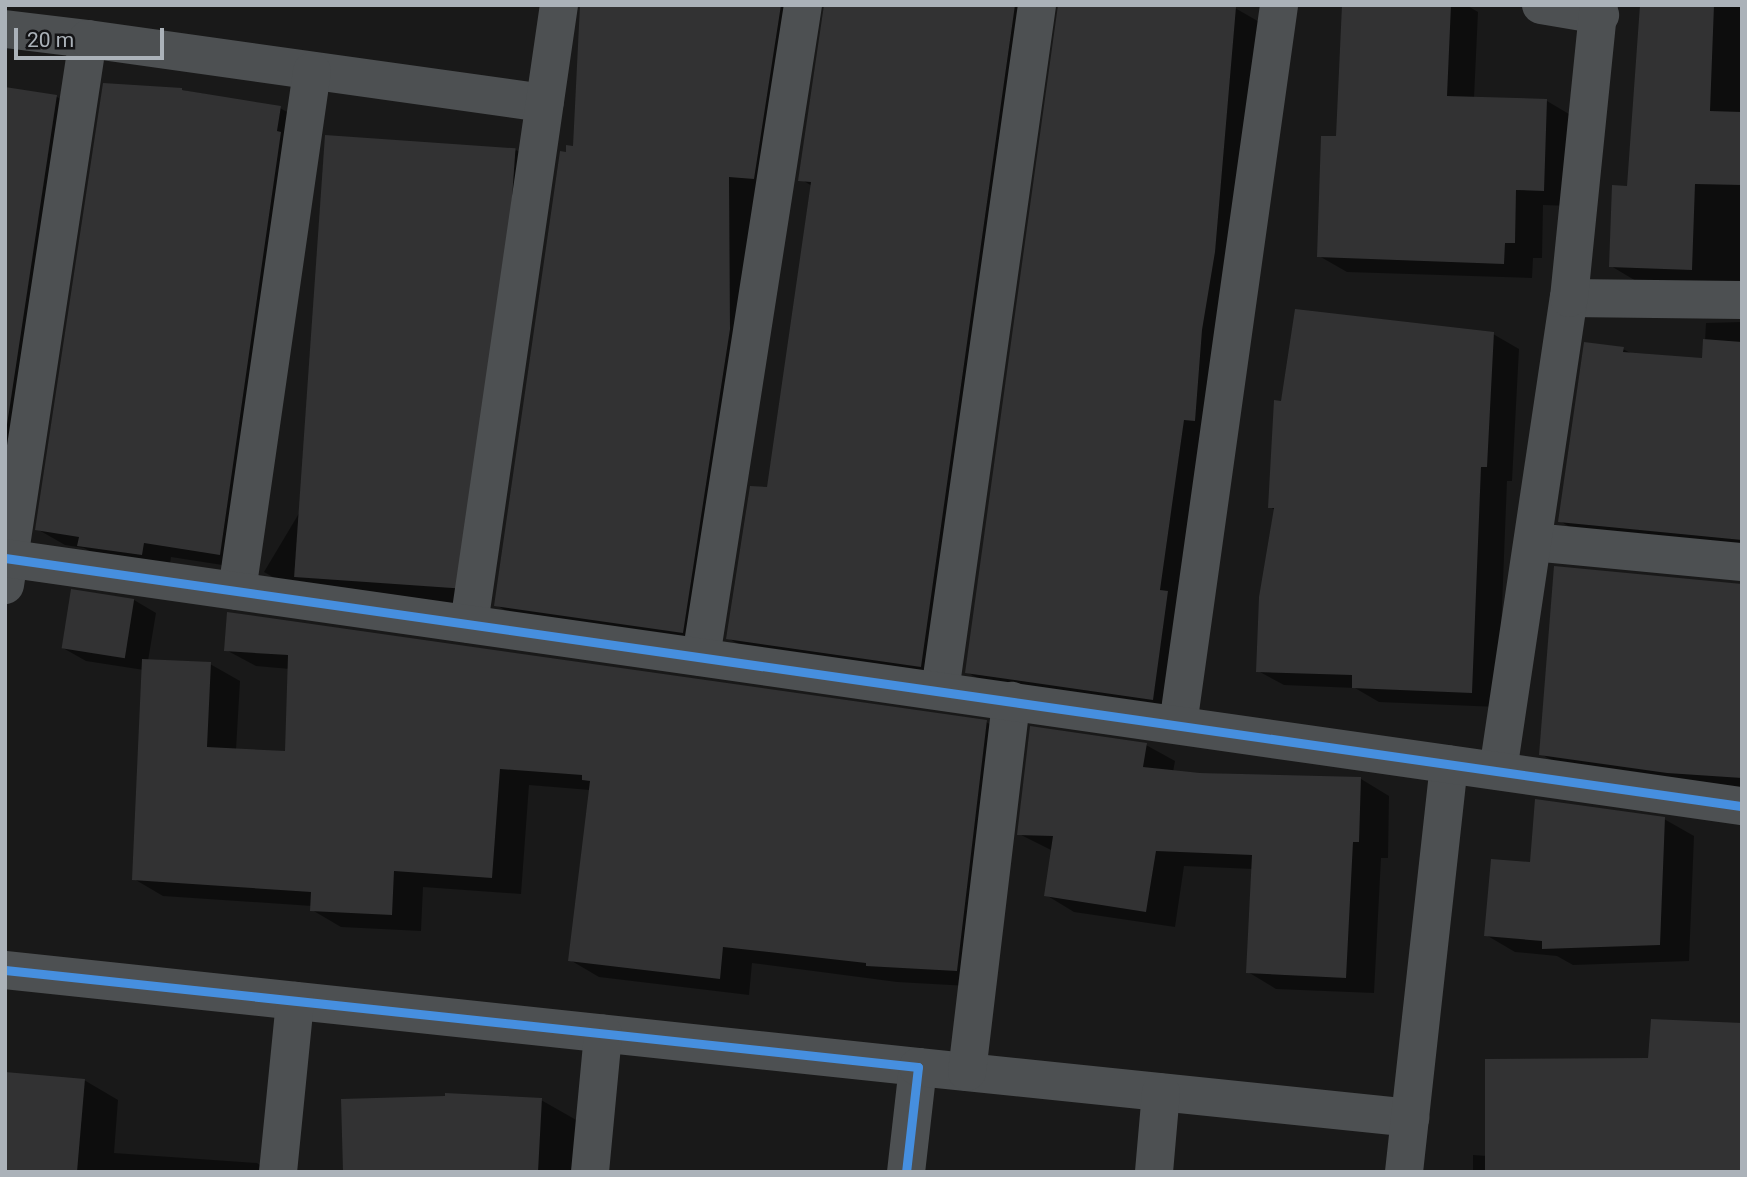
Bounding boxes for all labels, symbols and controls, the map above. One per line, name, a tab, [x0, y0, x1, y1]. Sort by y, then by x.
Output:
scale bar	[18, 14, 168, 58]
text: 20 m	[27, 28, 74, 52]

